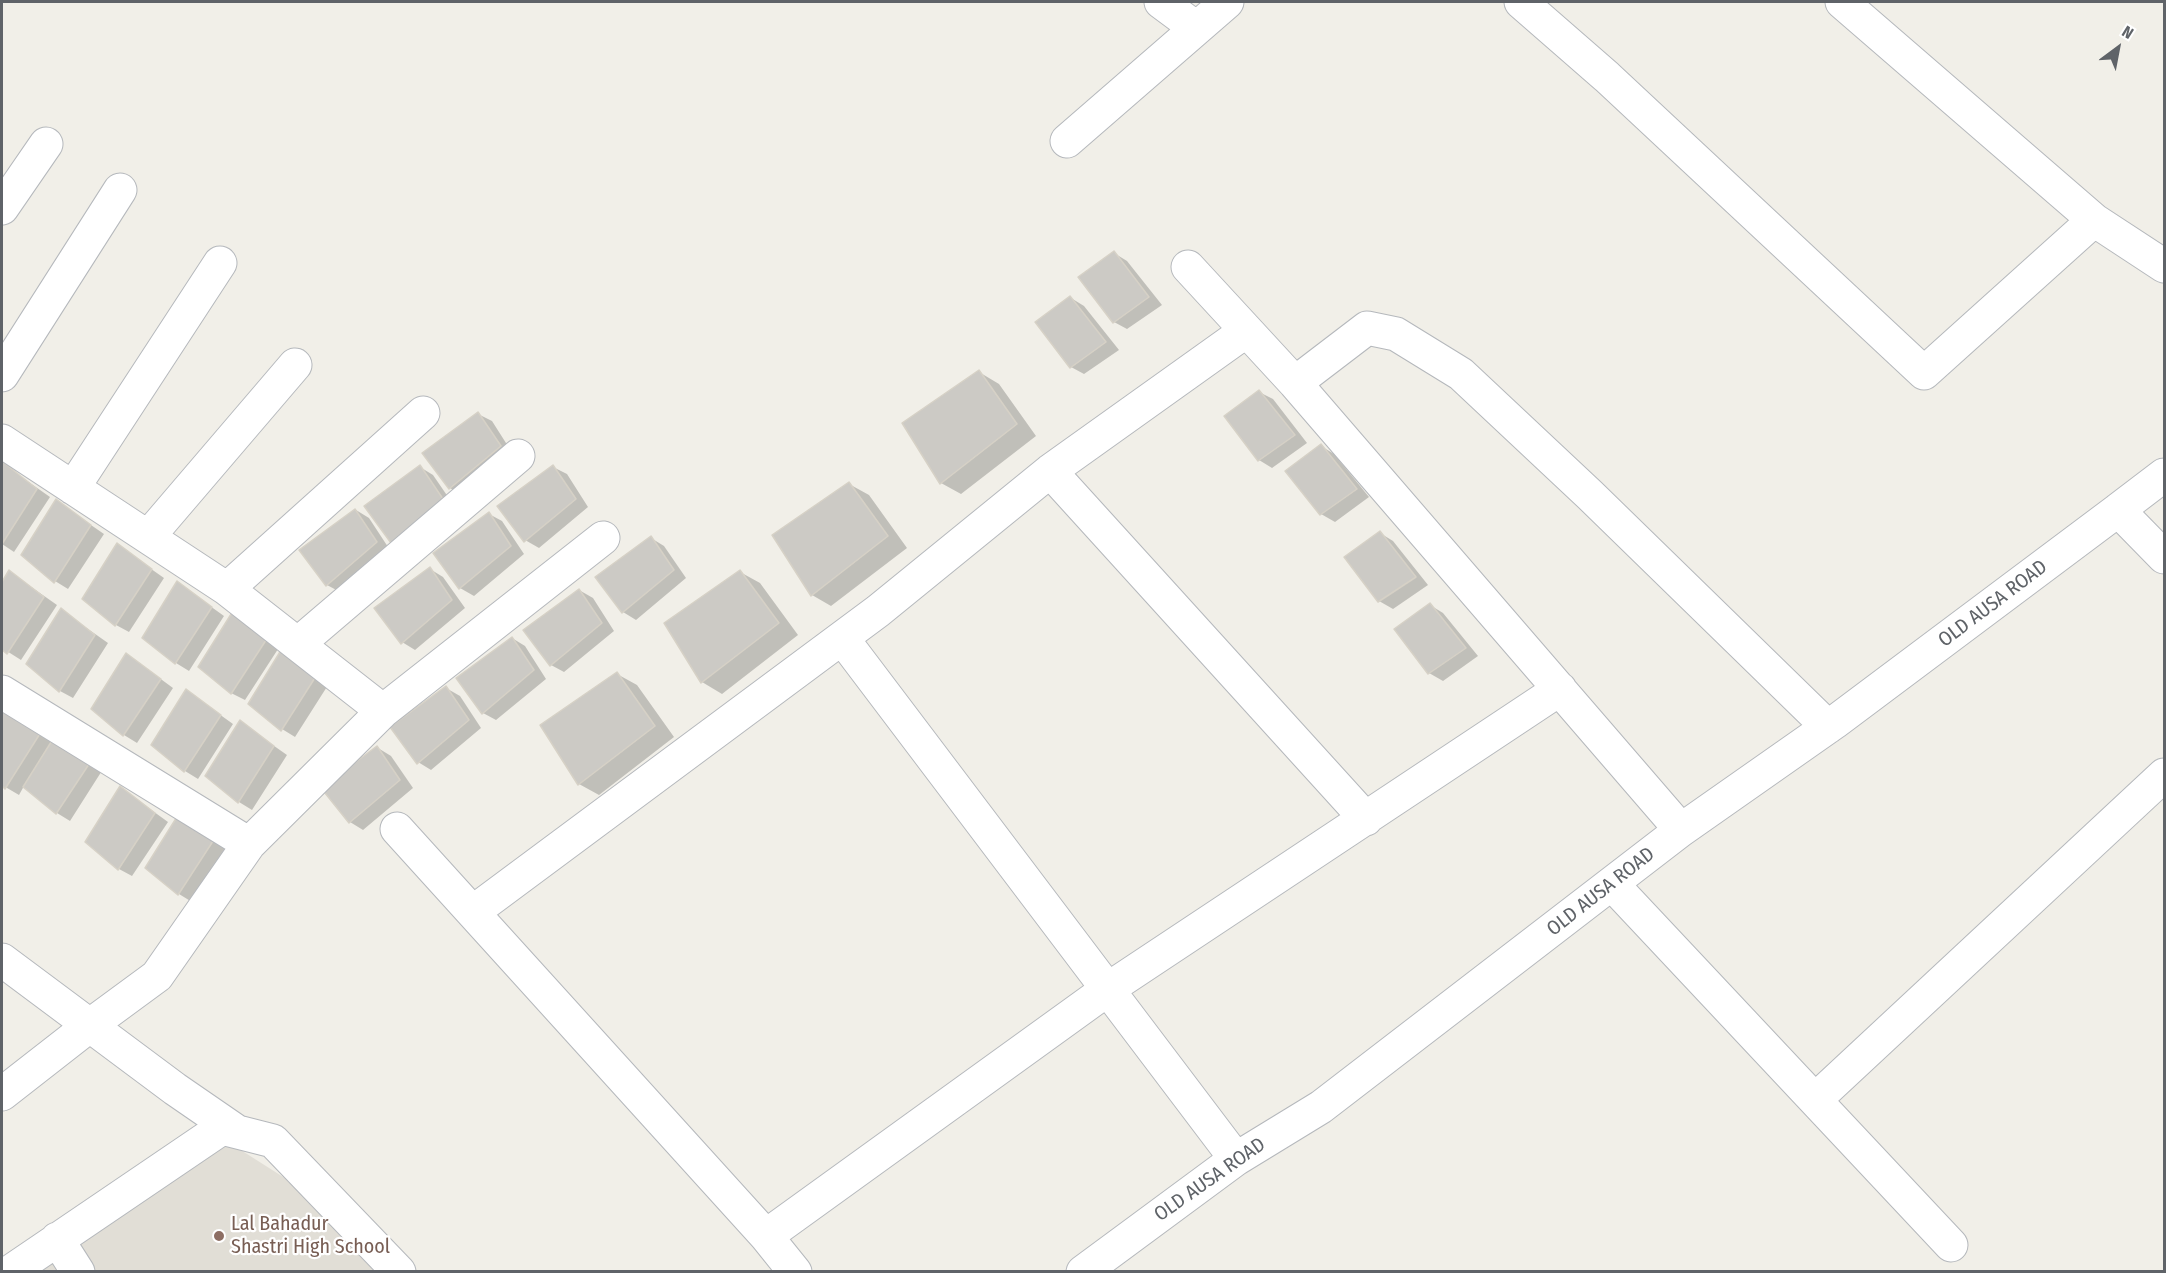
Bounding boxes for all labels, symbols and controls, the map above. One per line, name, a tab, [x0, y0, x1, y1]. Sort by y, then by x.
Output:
north arrow	[2088, 18, 2148, 78]
text: N	[2119, 22, 2137, 43]
street label: OLD AUSA ROAD	[1934, 555, 2052, 653]
street label: OLD AUSA ROAD	[1542, 843, 1660, 941]
street label: OLD AUSA ROAD	[1150, 1133, 1270, 1227]
place label: Lal Bahadur Shastri High School	[231, 1212, 390, 1259]
marker: Lal Bahadur Shastri High School	[212, 1229, 226, 1243]

